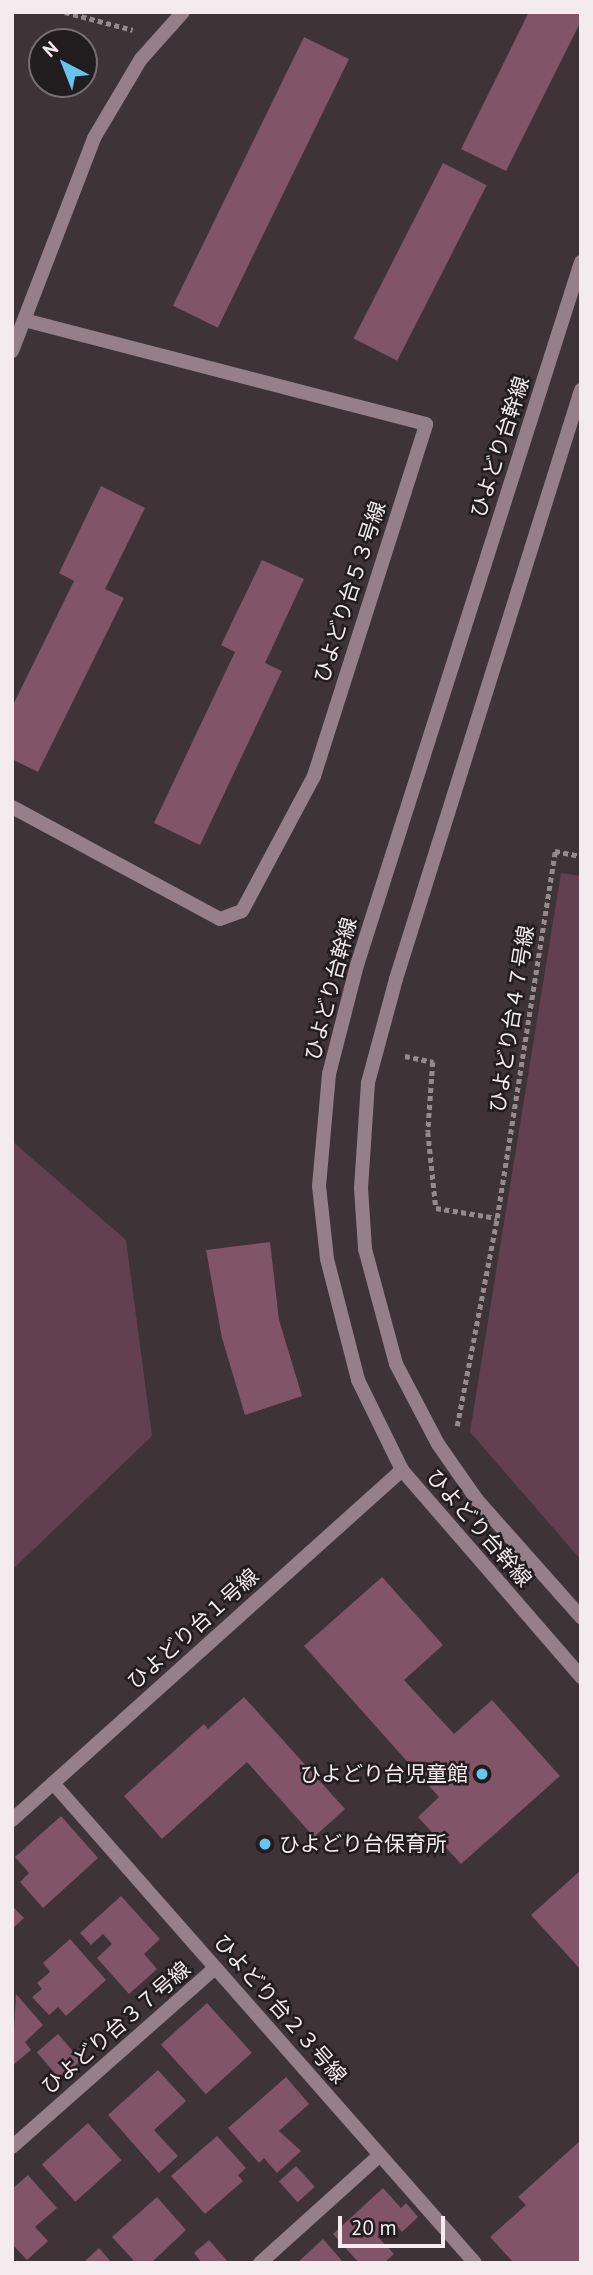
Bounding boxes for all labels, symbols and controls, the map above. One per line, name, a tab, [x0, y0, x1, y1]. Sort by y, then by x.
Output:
north arrow	[28, 28, 98, 98]
text: N	[38, 36, 63, 62]
street label: ひよどり台幹線	[465, 373, 535, 521]
street label: ひよどり台５３号線	[309, 498, 391, 686]
street label: ひよどり台幹線	[300, 915, 362, 1063]
street label: ひよどり台４７号線	[485, 924, 539, 1114]
street label: ひよどり台幹線	[421, 1464, 537, 1592]
street label: ひよどり台１号線	[122, 1563, 264, 1695]
place label: ひよどり台児童館	[300, 1761, 468, 1787]
marker: ひよどり台児童館	[474, 1766, 490, 1782]
place label: ひよどり台保育所	[279, 1831, 447, 1857]
marker: ひよどり台保育所	[257, 1836, 273, 1852]
street label: ひよどり台２３号線	[208, 1929, 352, 2089]
street label: ひよどり台３７号線	[36, 1956, 196, 2100]
scale bar	[341, 2202, 448, 2246]
text: 20 m	[351, 2214, 397, 2241]

